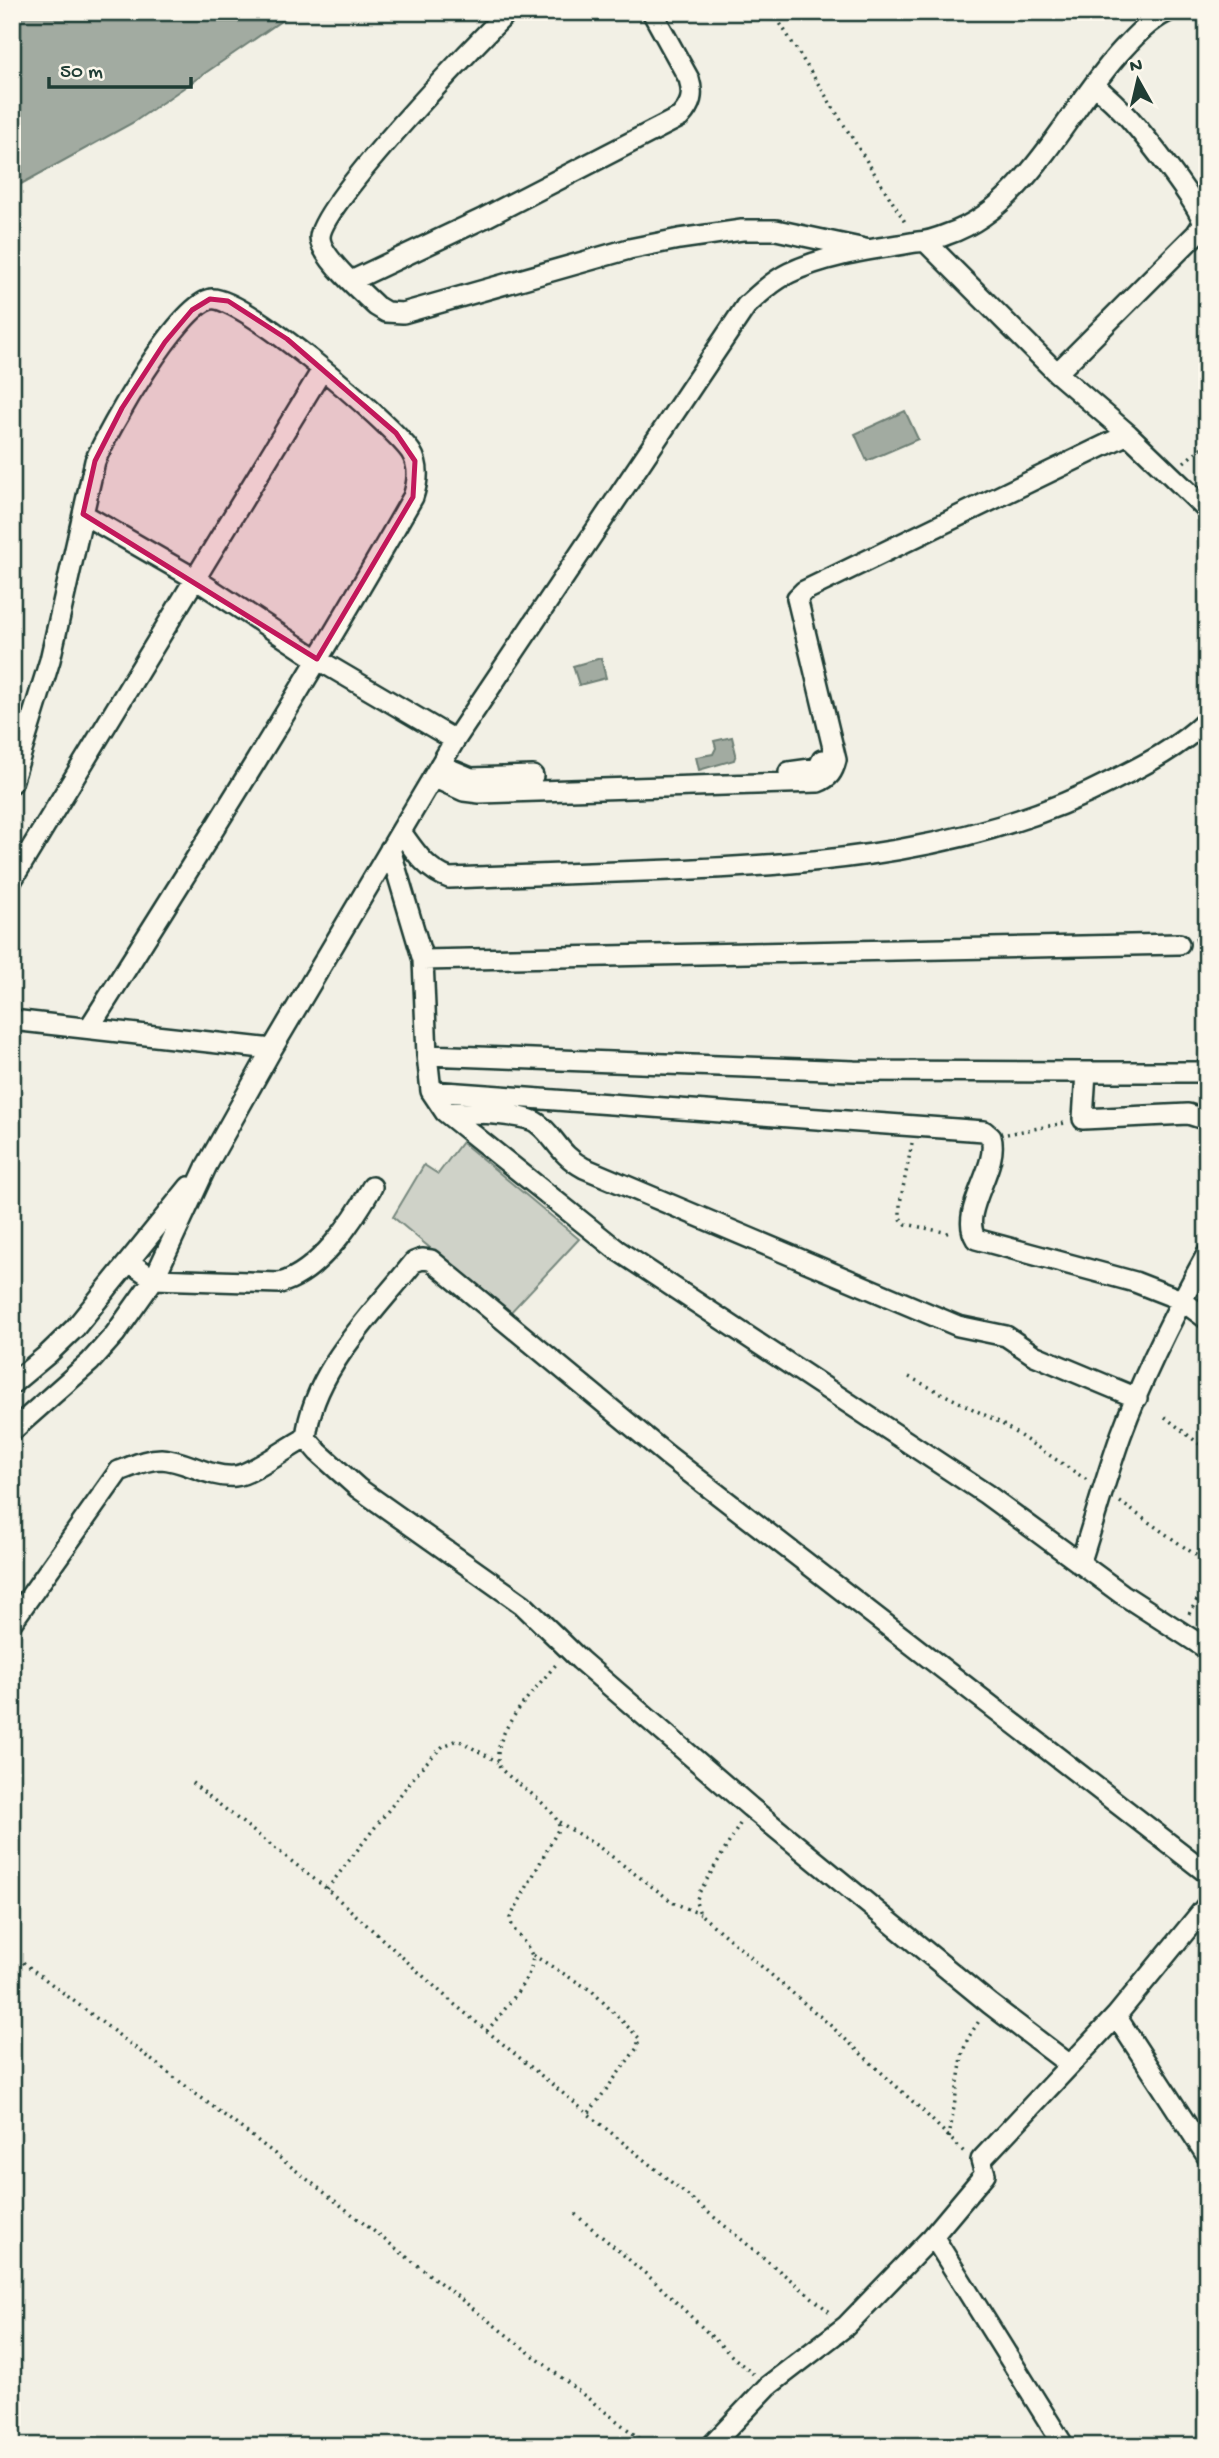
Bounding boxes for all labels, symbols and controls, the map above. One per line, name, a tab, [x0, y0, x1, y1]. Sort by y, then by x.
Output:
scale bar	[49, 46, 191, 90]
north arrow	[1104, 46, 1174, 116]
text: N	[1128, 54, 1144, 79]
text: 50 m	[60, 61, 103, 86]

